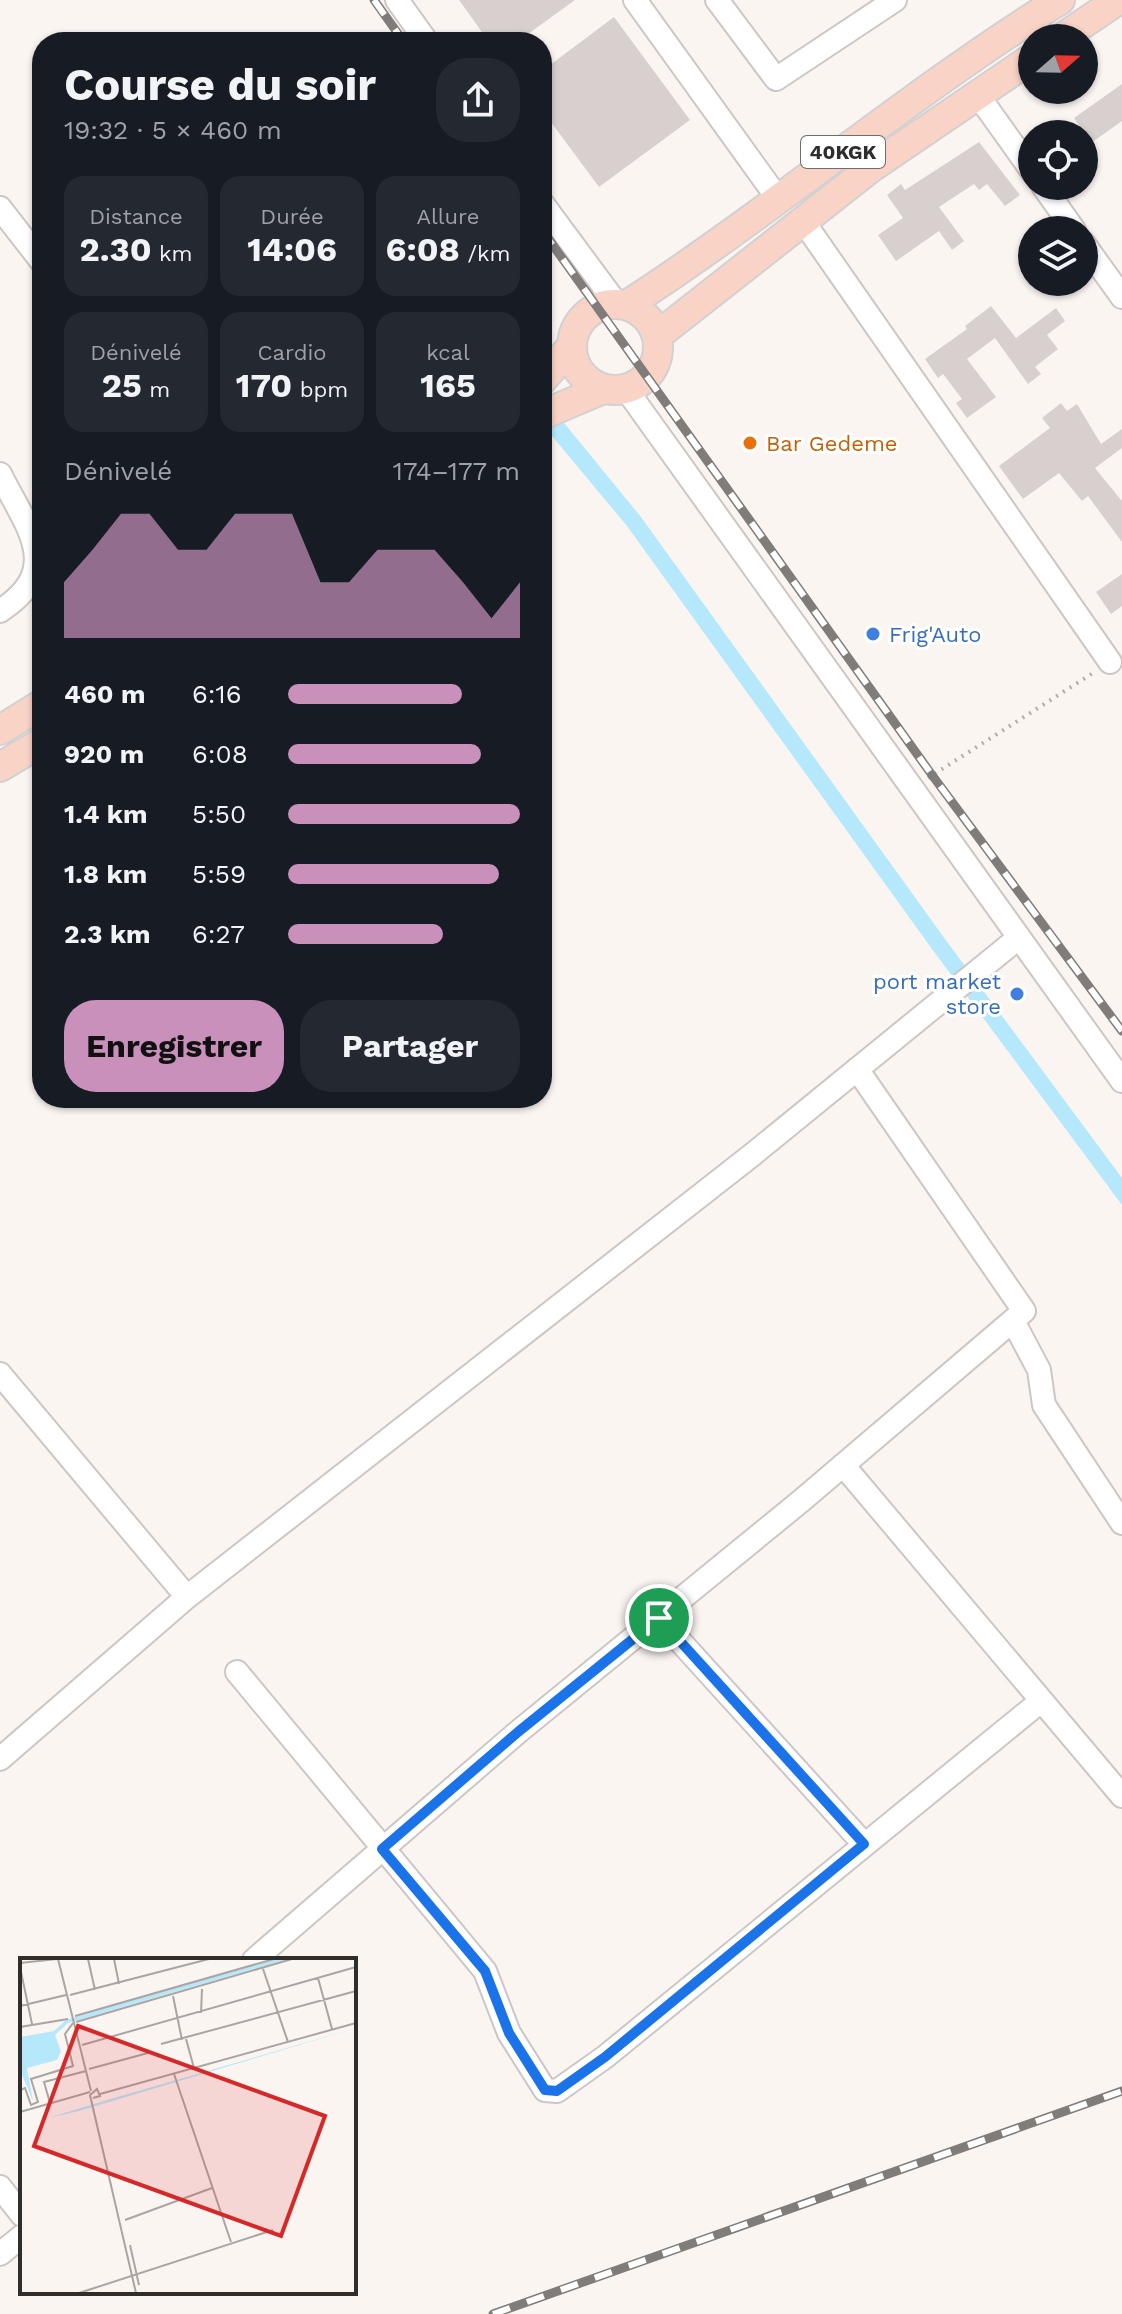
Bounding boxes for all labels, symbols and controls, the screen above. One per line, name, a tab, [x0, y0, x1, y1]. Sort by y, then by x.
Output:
north arrow	[1018, 24, 1098, 104]
map controls	[1018, 24, 1098, 296]
button: share	[436, 58, 520, 142]
text: Course du soir	[64, 59, 376, 111]
text: 19:32 · 5 × 460 m	[64, 115, 282, 145]
button: locate	[1018, 120, 1098, 200]
road number: 40KGK	[801, 136, 885, 168]
text: Distance	[89, 204, 183, 229]
text: Durée	[260, 204, 324, 229]
text: Allure	[417, 204, 479, 229]
button: layers	[1018, 216, 1098, 296]
text: 2.30	[79, 229, 152, 269]
text: 14:06	[247, 229, 337, 269]
text: 6:08	[386, 229, 460, 269]
text: km	[152, 241, 193, 266]
text: /km	[460, 241, 511, 266]
text: Dénivelé	[90, 340, 182, 365]
text: Cardio	[257, 340, 327, 365]
text: kcal	[426, 340, 470, 365]
text: 25	[102, 365, 142, 405]
text: 170	[236, 365, 292, 405]
text: 165	[420, 365, 476, 405]
text: m	[142, 377, 170, 402]
text: bpm	[292, 377, 348, 402]
place label: Bar Gedeme	[766, 431, 898, 456]
marker: Bar Gedeme	[741, 434, 759, 452]
text: Dénivelé	[64, 456, 172, 486]
text: 174–177 m	[393, 456, 520, 486]
place label: Frig'Auto	[889, 622, 982, 647]
marker: Frig'Auto	[864, 625, 882, 643]
text: 460 m	[64, 679, 145, 709]
text: 6:16	[192, 679, 241, 709]
text: 920 m	[64, 739, 144, 769]
text: 6:08	[192, 739, 248, 769]
text: 1.4 km	[64, 799, 148, 829]
text: 5:50	[192, 799, 246, 829]
text: 1.8 km	[64, 859, 147, 889]
text: 5:59	[192, 859, 246, 889]
text: 2.3 km	[64, 919, 151, 949]
text: 6:27	[192, 919, 245, 949]
place label: port market store	[873, 969, 1001, 1019]
marker: port market store	[1008, 985, 1026, 1003]
button: Enregistrer	[64, 1000, 284, 1092]
button: Partager	[300, 1000, 520, 1092]
pin	[625, 1584, 693, 1652]
icon: arrive	[637, 1596, 681, 1640]
inset map	[20, 1958, 356, 2294]

